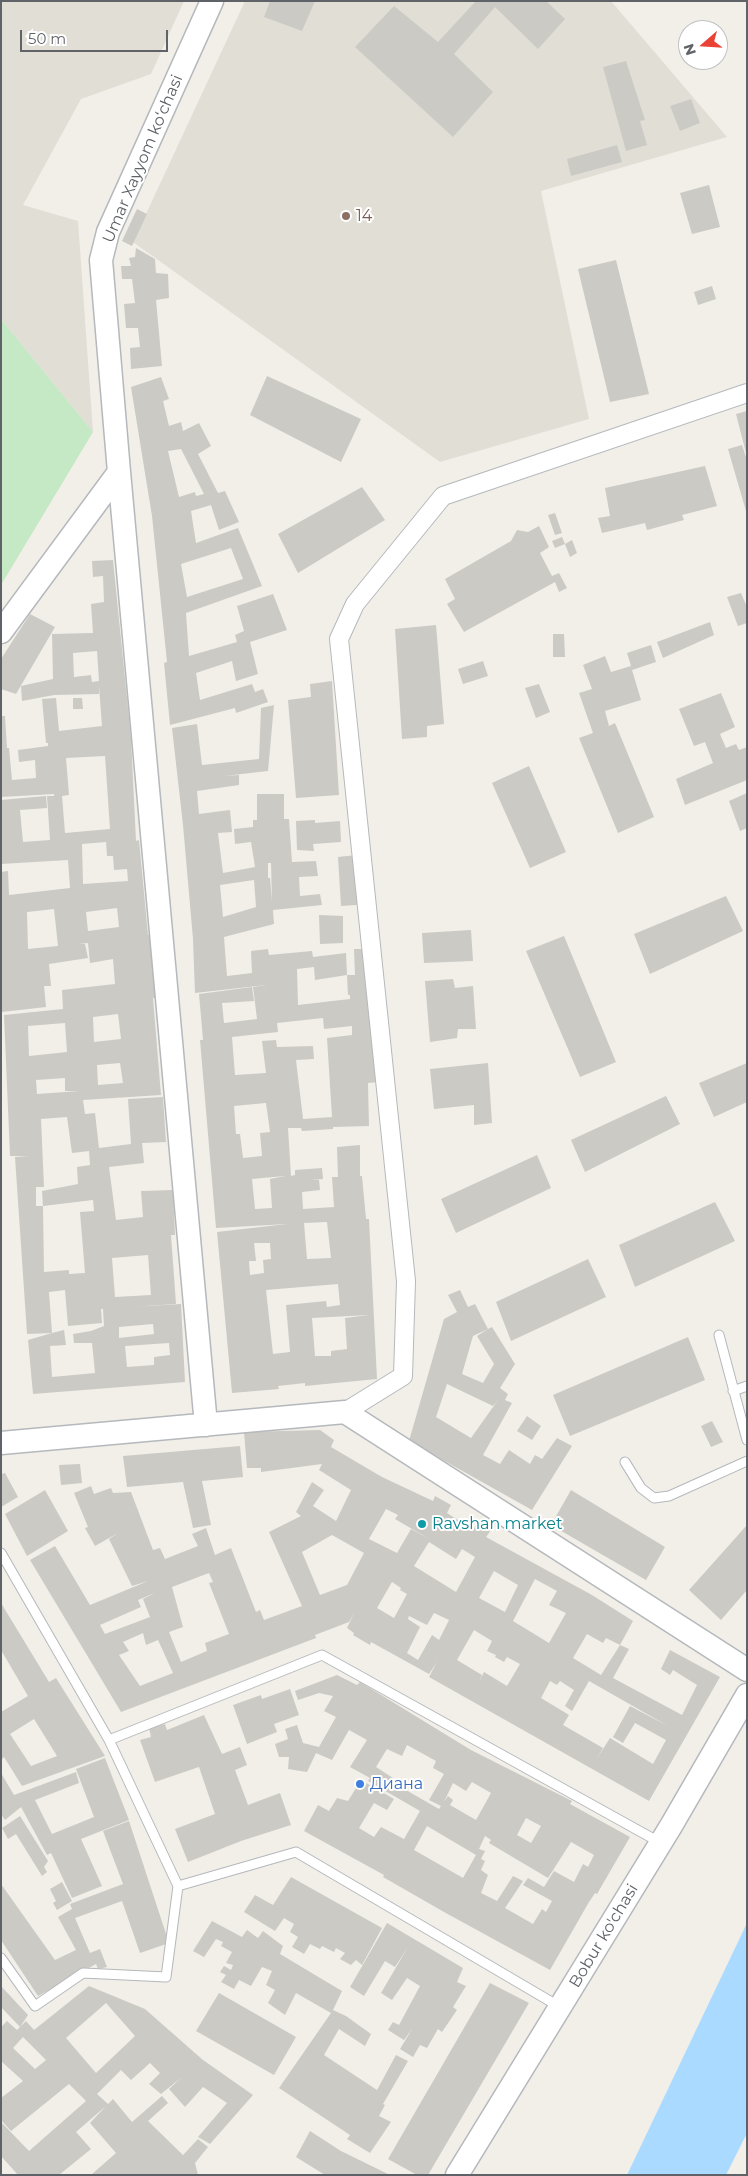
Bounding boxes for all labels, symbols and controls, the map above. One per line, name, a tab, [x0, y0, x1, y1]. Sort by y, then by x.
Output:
scale bar	[22, 20, 170, 52]
north arrow	[678, 20, 728, 70]
text: 50 m	[28, 29, 66, 48]
text: N	[679, 41, 700, 58]
street label: Umar Xayyom ko‘chasi	[99, 72, 187, 246]
place label: 14	[356, 206, 372, 226]
marker: 14	[340, 210, 352, 222]
place label: Ravshan market	[432, 1514, 563, 1534]
marker: Ravshan market	[416, 1518, 428, 1530]
place label: Диана	[370, 1774, 423, 1794]
marker: Диана	[354, 1778, 366, 1790]
street label: Bobur ko'chasi	[565, 1881, 643, 1991]

